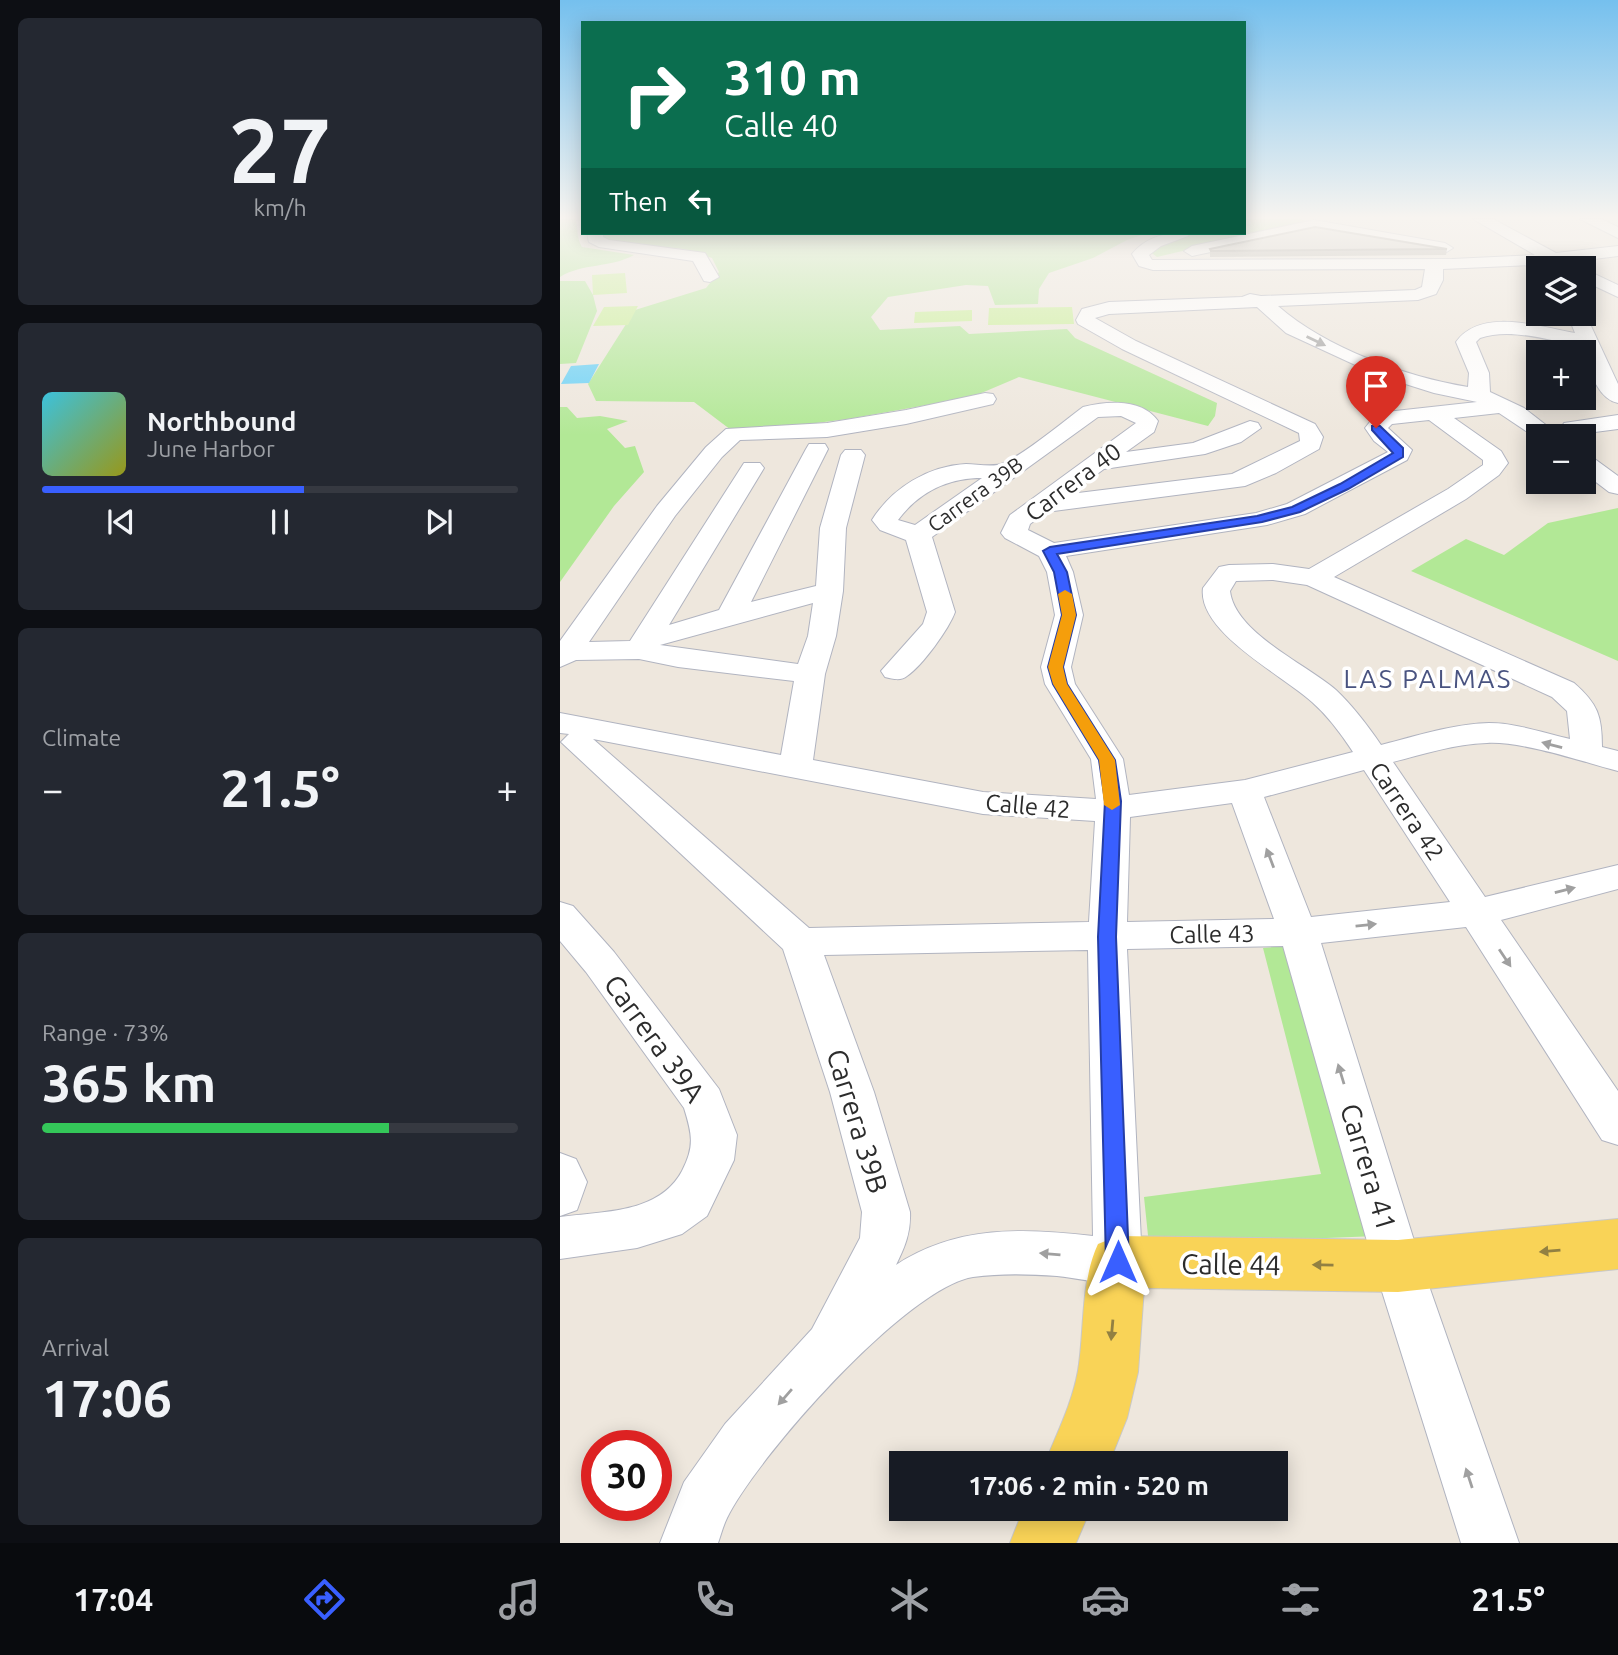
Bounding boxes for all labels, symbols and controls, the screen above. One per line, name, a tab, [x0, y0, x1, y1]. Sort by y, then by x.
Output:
icon: right	[609, 49, 700, 140]
text: 310 m	[724, 49, 861, 104]
text: 27	[229, 98, 331, 200]
text: Calle 40	[724, 107, 838, 143]
icon: left	[682, 182, 720, 220]
text: Then	[609, 187, 668, 216]
text: km/h	[253, 195, 307, 220]
map controls	[1526, 256, 1596, 494]
button: layers	[1526, 256, 1596, 326]
one-way arrow	[1306, 335, 1326, 346]
button: +	[1526, 340, 1596, 410]
pin	[1346, 356, 1406, 428]
icon: arrive	[1357, 367, 1395, 405]
text: Northbound	[147, 407, 296, 436]
button: −	[1526, 424, 1596, 494]
text: June Harbor	[147, 436, 275, 461]
street label: Carrera 40	[1020, 437, 1126, 527]
street label: Carrera 39B	[923, 451, 1027, 537]
icon: previous	[102, 503, 140, 541]
icon: pause	[261, 503, 299, 541]
icon: next	[420, 503, 458, 541]
district label: LAS PALMAS	[1344, 664, 1512, 693]
text: Climate	[42, 725, 121, 750]
one-way arrow	[1541, 739, 1563, 750]
street label: Carrera 42	[1364, 757, 1450, 865]
text: 21.5°	[220, 759, 340, 817]
text: −	[42, 768, 63, 810]
text: +	[497, 768, 518, 810]
street label: Calle 42	[984, 789, 1072, 823]
one-way arrow	[1265, 848, 1276, 869]
one-way arrow	[1554, 884, 1576, 895]
one-way arrow	[1355, 919, 1377, 930]
street label: Calle 43	[1169, 920, 1255, 948]
one-way arrow	[1498, 949, 1512, 967]
street label: Carrera 39A	[599, 968, 711, 1108]
text: Range · 73%	[42, 1020, 169, 1045]
street label: Carrera 39B	[821, 1045, 895, 1197]
text: 365 km	[42, 1054, 216, 1112]
one-way arrow	[1335, 1064, 1345, 1085]
street label: Carrera 41	[1335, 1100, 1403, 1234]
position arrow	[1081, 1225, 1155, 1299]
one-way arrow	[1539, 1245, 1561, 1256]
one-way arrow	[1039, 1248, 1061, 1259]
street label: Calle 44	[1181, 1248, 1281, 1280]
one-way arrow	[1312, 1259, 1334, 1271]
one-way arrow	[1106, 1320, 1117, 1342]
text: Arrival	[42, 1335, 109, 1360]
text: 17:06	[42, 1369, 172, 1427]
one-way arrow	[777, 1388, 793, 1406]
speed limit sign: 30	[581, 1430, 672, 1521]
one-way arrow	[1463, 1467, 1473, 1488]
text: 17:06 · 2 min · 520 m	[968, 1471, 1209, 1500]
icon: directions	[300, 1575, 349, 1624]
icon: music	[495, 1575, 544, 1624]
icon: phone	[690, 1575, 739, 1624]
icon: climate	[885, 1575, 934, 1624]
icon: car	[1081, 1575, 1130, 1624]
icon: filters	[1276, 1575, 1325, 1624]
text: 17:04	[73, 1581, 153, 1617]
text: 21.5°	[1471, 1581, 1545, 1617]

